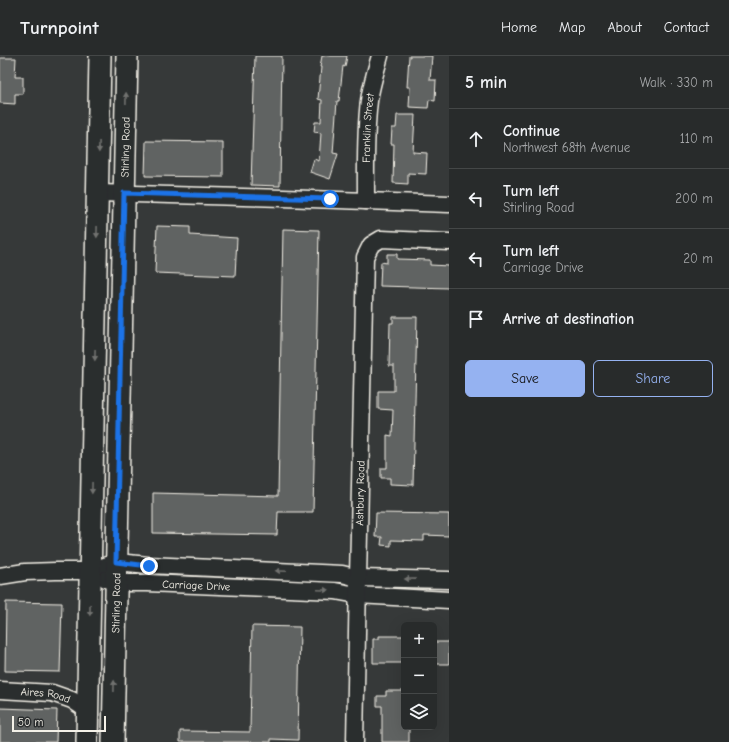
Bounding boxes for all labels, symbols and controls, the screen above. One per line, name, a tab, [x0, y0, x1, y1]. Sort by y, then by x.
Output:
text: Turnpoint	[20, 17, 99, 39]
text: Home	[501, 19, 537, 36]
text: Map	[559, 19, 585, 36]
text: About	[607, 19, 642, 36]
text: Contact	[664, 19, 709, 36]
text: 5 min	[465, 73, 507, 92]
text: Walk · 330 m	[640, 75, 713, 90]
one-way arrow	[123, 91, 129, 104]
street label: Franklin Street	[360, 91, 377, 163]
street label: Stirling Road	[119, 117, 133, 177]
text: Continue	[503, 122, 560, 140]
icon: ahead	[465, 128, 487, 150]
text: 110 m	[680, 131, 713, 146]
text: Northwest 68th Avenue	[503, 140, 630, 155]
one-way arrow	[95, 141, 102, 153]
text: Turn left	[503, 182, 559, 200]
icon: left	[465, 188, 487, 210]
route start	[321, 190, 339, 208]
text: 200 m	[675, 191, 713, 206]
text: Stirling Road	[503, 200, 574, 215]
one-way arrow	[94, 226, 100, 239]
text: Turn left	[503, 242, 559, 260]
icon: left	[465, 248, 487, 270]
text: 20 m	[683, 251, 713, 266]
text: Carriage Drive	[503, 260, 583, 275]
icon: arrive	[465, 308, 487, 330]
text: Arrive at destination	[503, 310, 634, 328]
one-way arrow	[91, 349, 98, 361]
button: Save	[465, 360, 585, 397]
button: Share	[593, 360, 713, 397]
street label: Ashbury Road	[353, 460, 368, 526]
one-way arrow	[89, 482, 95, 495]
route end	[140, 557, 158, 575]
one-way arrow	[274, 568, 287, 574]
street label: Stirling Road	[109, 573, 123, 633]
one-way arrow	[403, 576, 416, 582]
street label: Carriage Drive	[162, 578, 231, 594]
one-way arrow	[317, 587, 329, 594]
one-way arrow	[87, 604, 93, 617]
map controls	[401, 622, 437, 730]
button: +	[401, 622, 437, 658]
button: −	[401, 658, 437, 694]
one-way arrow	[111, 680, 118, 692]
street label: Aires Road	[20, 685, 72, 706]
button: layers	[401, 694, 437, 730]
scale bar	[12, 714, 106, 733]
text: 50 m	[18, 716, 43, 729]

